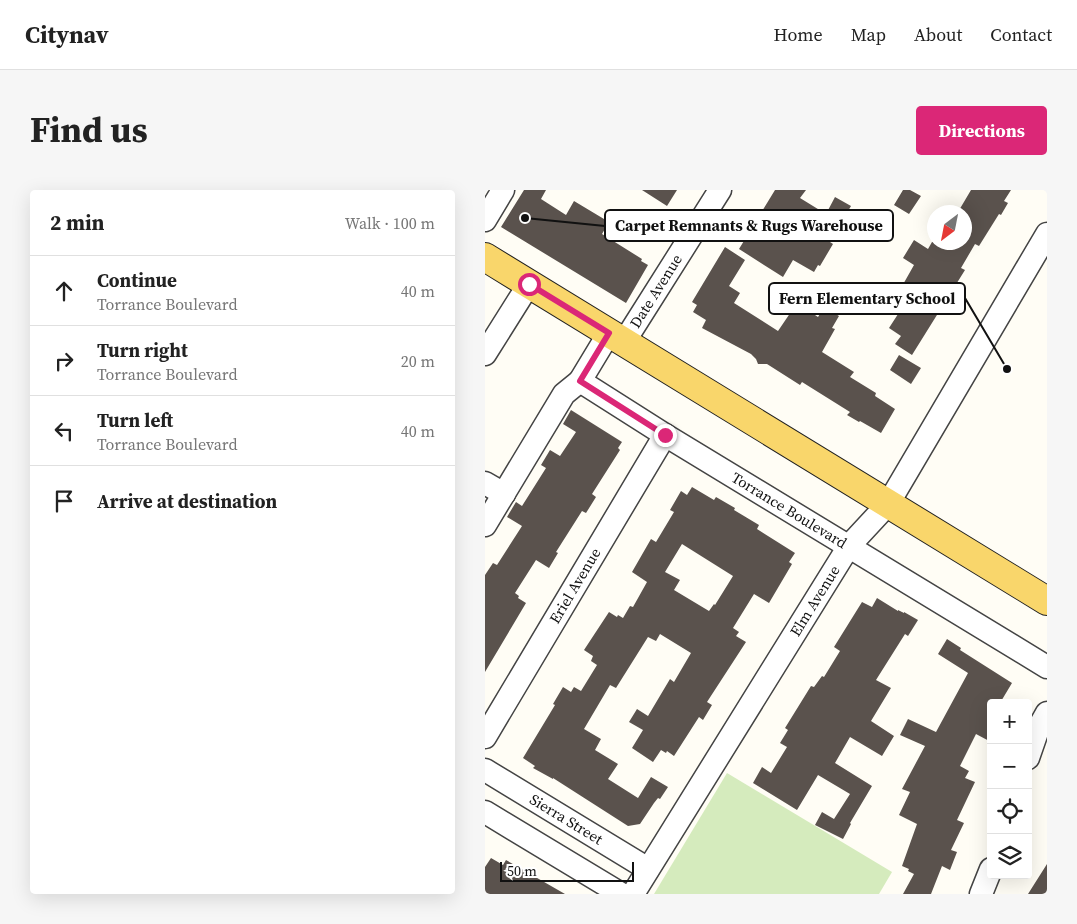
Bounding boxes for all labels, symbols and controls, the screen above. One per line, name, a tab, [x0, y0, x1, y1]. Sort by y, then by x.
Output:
text: Citynav	[25, 18, 109, 51]
text: Home	[774, 22, 823, 47]
text: Map	[851, 22, 886, 47]
text: About	[914, 22, 962, 47]
text: Contact	[990, 22, 1052, 47]
text: Find us	[30, 106, 148, 154]
button: Directions	[916, 106, 1047, 155]
north arrow	[927, 205, 972, 250]
text: 2 min	[50, 208, 105, 237]
callout: Carpet Remnants & Rugs Warehouse	[605, 210, 893, 241]
text: Walk · 100 m	[345, 212, 435, 234]
text: Carpet Remnants & Rugs Warehouse	[615, 214, 883, 236]
street label: Date Avenue	[624, 250, 687, 332]
text: Continue	[97, 267, 177, 293]
route start	[518, 273, 541, 296]
icon: ahead	[50, 277, 78, 305]
text: 40 m	[401, 280, 435, 302]
callout: Fern Elementary School	[769, 283, 965, 314]
text: Fern Elementary School	[779, 287, 955, 309]
text: Torrance Boulevard	[97, 293, 238, 315]
text: Turn right	[97, 337, 188, 363]
icon: right	[50, 347, 78, 375]
text: 20 m	[401, 350, 435, 372]
text: Torrance Boulevard	[97, 363, 238, 385]
text: Turn left	[97, 407, 173, 433]
icon: left	[50, 417, 78, 445]
text: 40 m	[401, 420, 435, 442]
route end	[654, 424, 677, 447]
text: Torrance Boulevard	[97, 433, 238, 455]
street label: Torrance Boulevard	[728, 467, 852, 553]
icon: arrive	[50, 487, 78, 515]
text: Arrive at destination	[97, 488, 277, 514]
street label: Eriel Avenue	[544, 544, 606, 627]
street label: Elm Avenue	[785, 561, 845, 640]
map controls	[987, 699, 1032, 879]
button: +	[987, 699, 1032, 744]
button: −	[987, 744, 1032, 789]
street label: Sierra Street	[526, 789, 607, 849]
button: locate	[987, 789, 1032, 834]
button: layers	[987, 834, 1032, 879]
scale bar	[500, 859, 634, 882]
text: 50 m	[507, 861, 537, 881]

